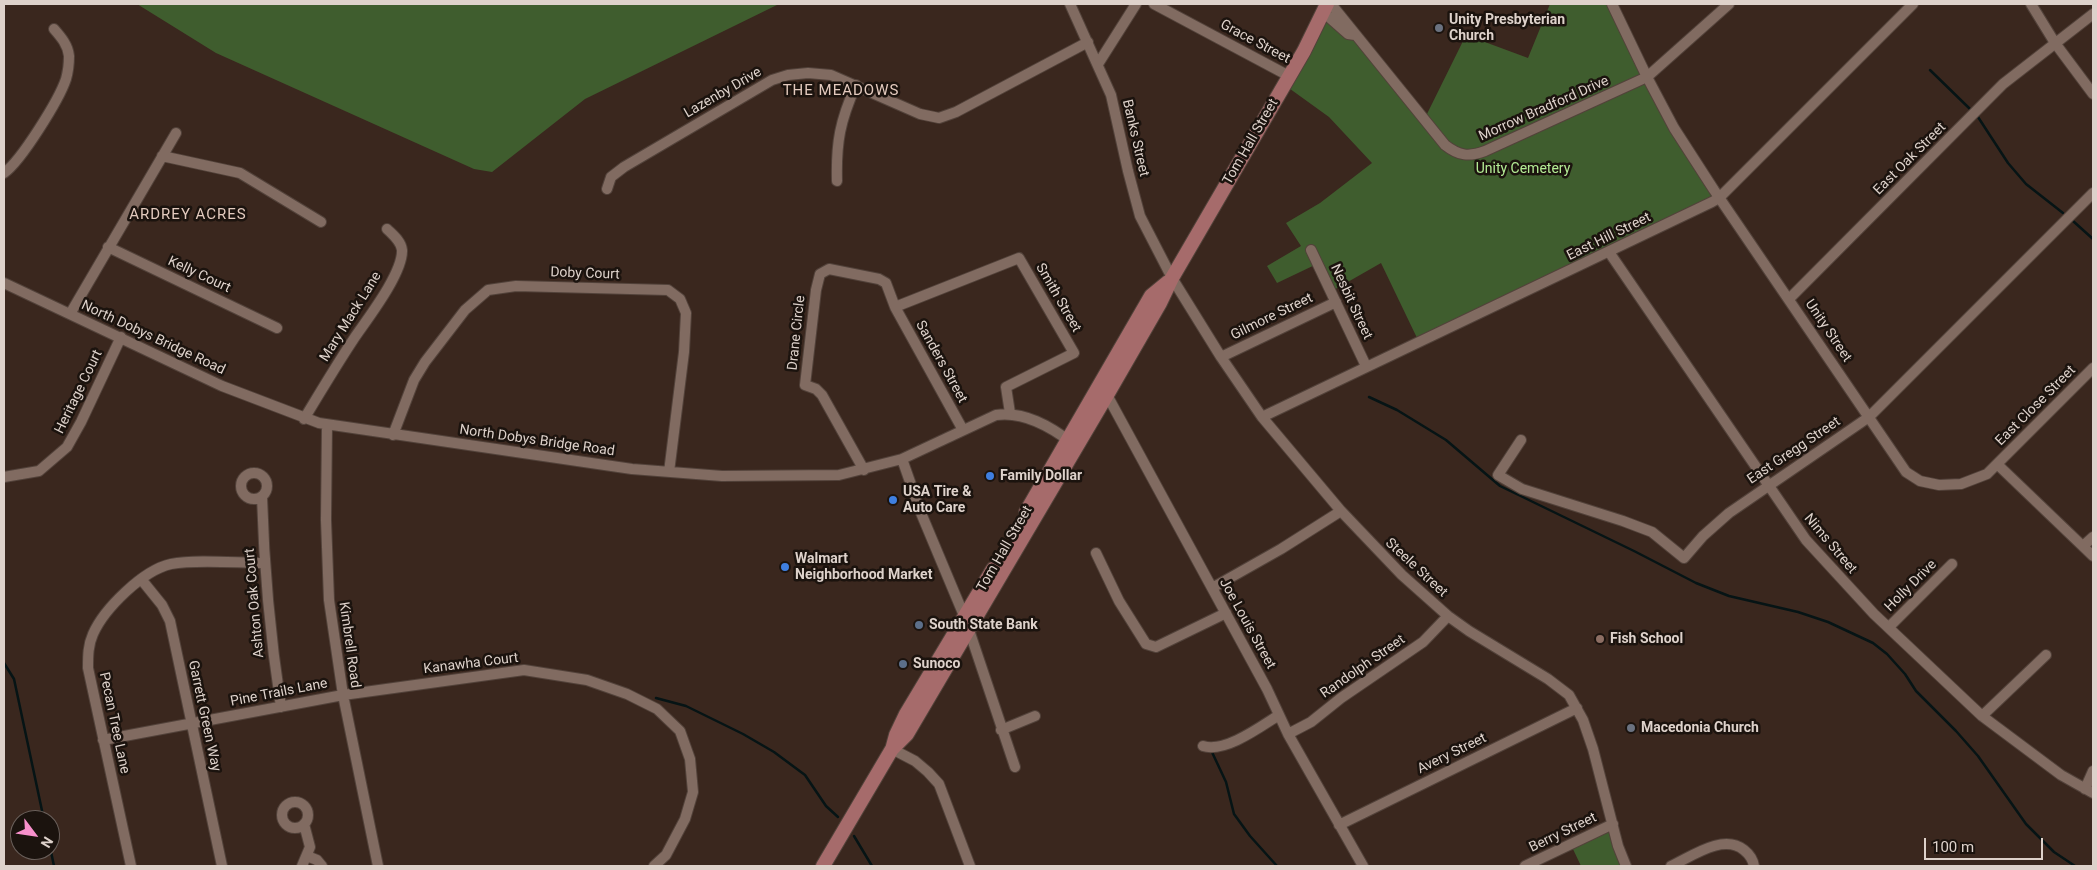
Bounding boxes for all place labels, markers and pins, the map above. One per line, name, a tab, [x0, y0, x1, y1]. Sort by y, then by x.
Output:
place label: Unity Presbyterian Church	[1449, 12, 1565, 44]
marker: Unity Presbyterian Church	[1433, 22, 1445, 34]
place label: Family Dollar	[1000, 468, 1082, 484]
marker: Family Dollar	[984, 470, 996, 482]
place label: USA Tire & Auto Care	[903, 484, 971, 516]
marker: USA Tire & Auto Care	[887, 494, 899, 506]
place label: Walmart Neighborhood Market	[795, 551, 932, 584]
marker: Walmart Neighborhood Market	[779, 561, 791, 573]
place label: South State Bank	[929, 617, 1038, 633]
marker: South State Bank	[913, 619, 925, 631]
place label: Fish School	[1610, 631, 1683, 647]
marker: Fish School	[1594, 633, 1606, 645]
place label: Sunoco	[913, 656, 960, 672]
marker: Sunoco	[897, 658, 909, 670]
place label: Macedonia Church	[1641, 720, 1759, 736]
marker: Macedonia Church	[1625, 722, 1637, 734]

